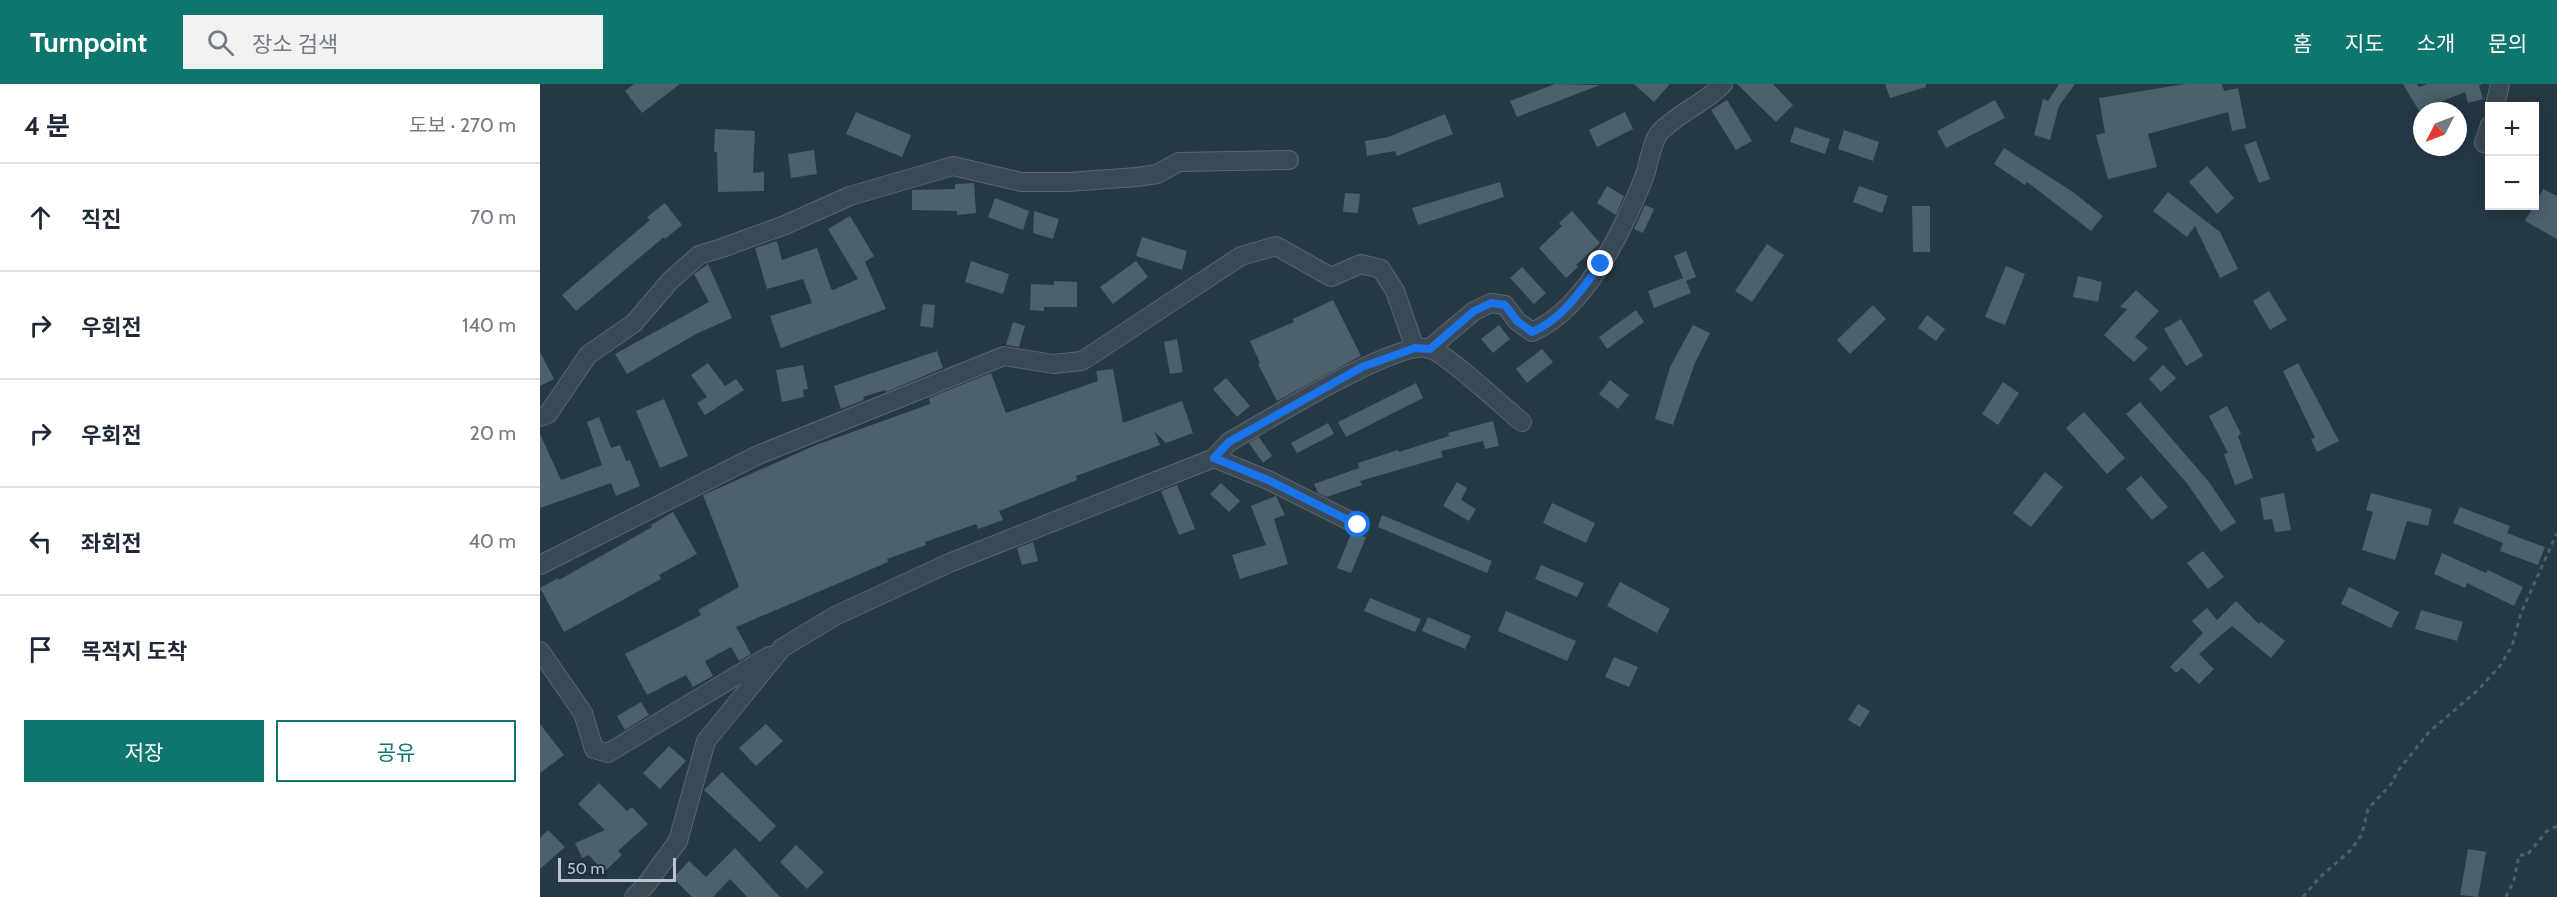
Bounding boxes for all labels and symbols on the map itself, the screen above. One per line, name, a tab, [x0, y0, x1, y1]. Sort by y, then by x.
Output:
north arrow	[2413, 102, 2467, 156]
route end	[1587, 250, 1613, 276]
route start	[1344, 511, 1370, 537]
scale bar	[558, 855, 676, 882]

